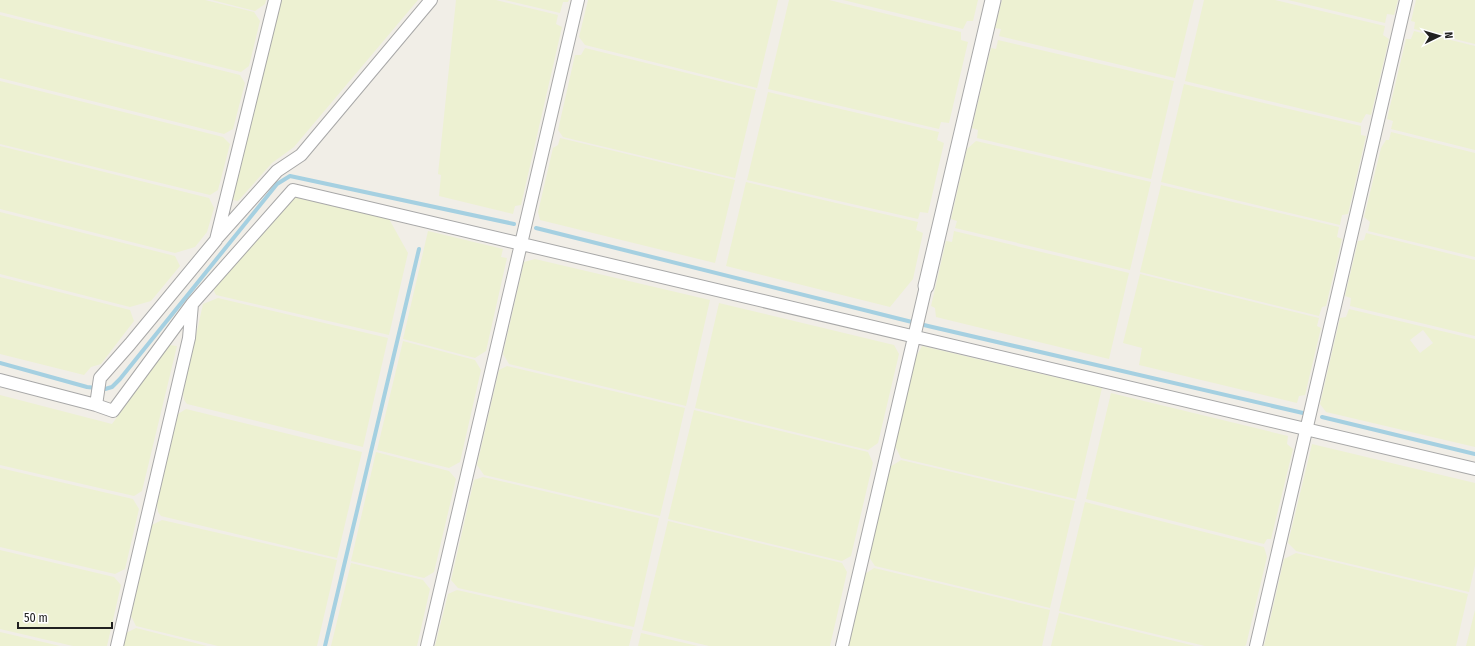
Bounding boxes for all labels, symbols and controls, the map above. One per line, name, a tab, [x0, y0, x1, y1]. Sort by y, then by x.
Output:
north arrow	[1419, 16, 1459, 56]
text: N	[1442, 31, 1455, 39]
scale bar	[18, 604, 112, 630]
text: 50 m	[24, 611, 48, 625]

